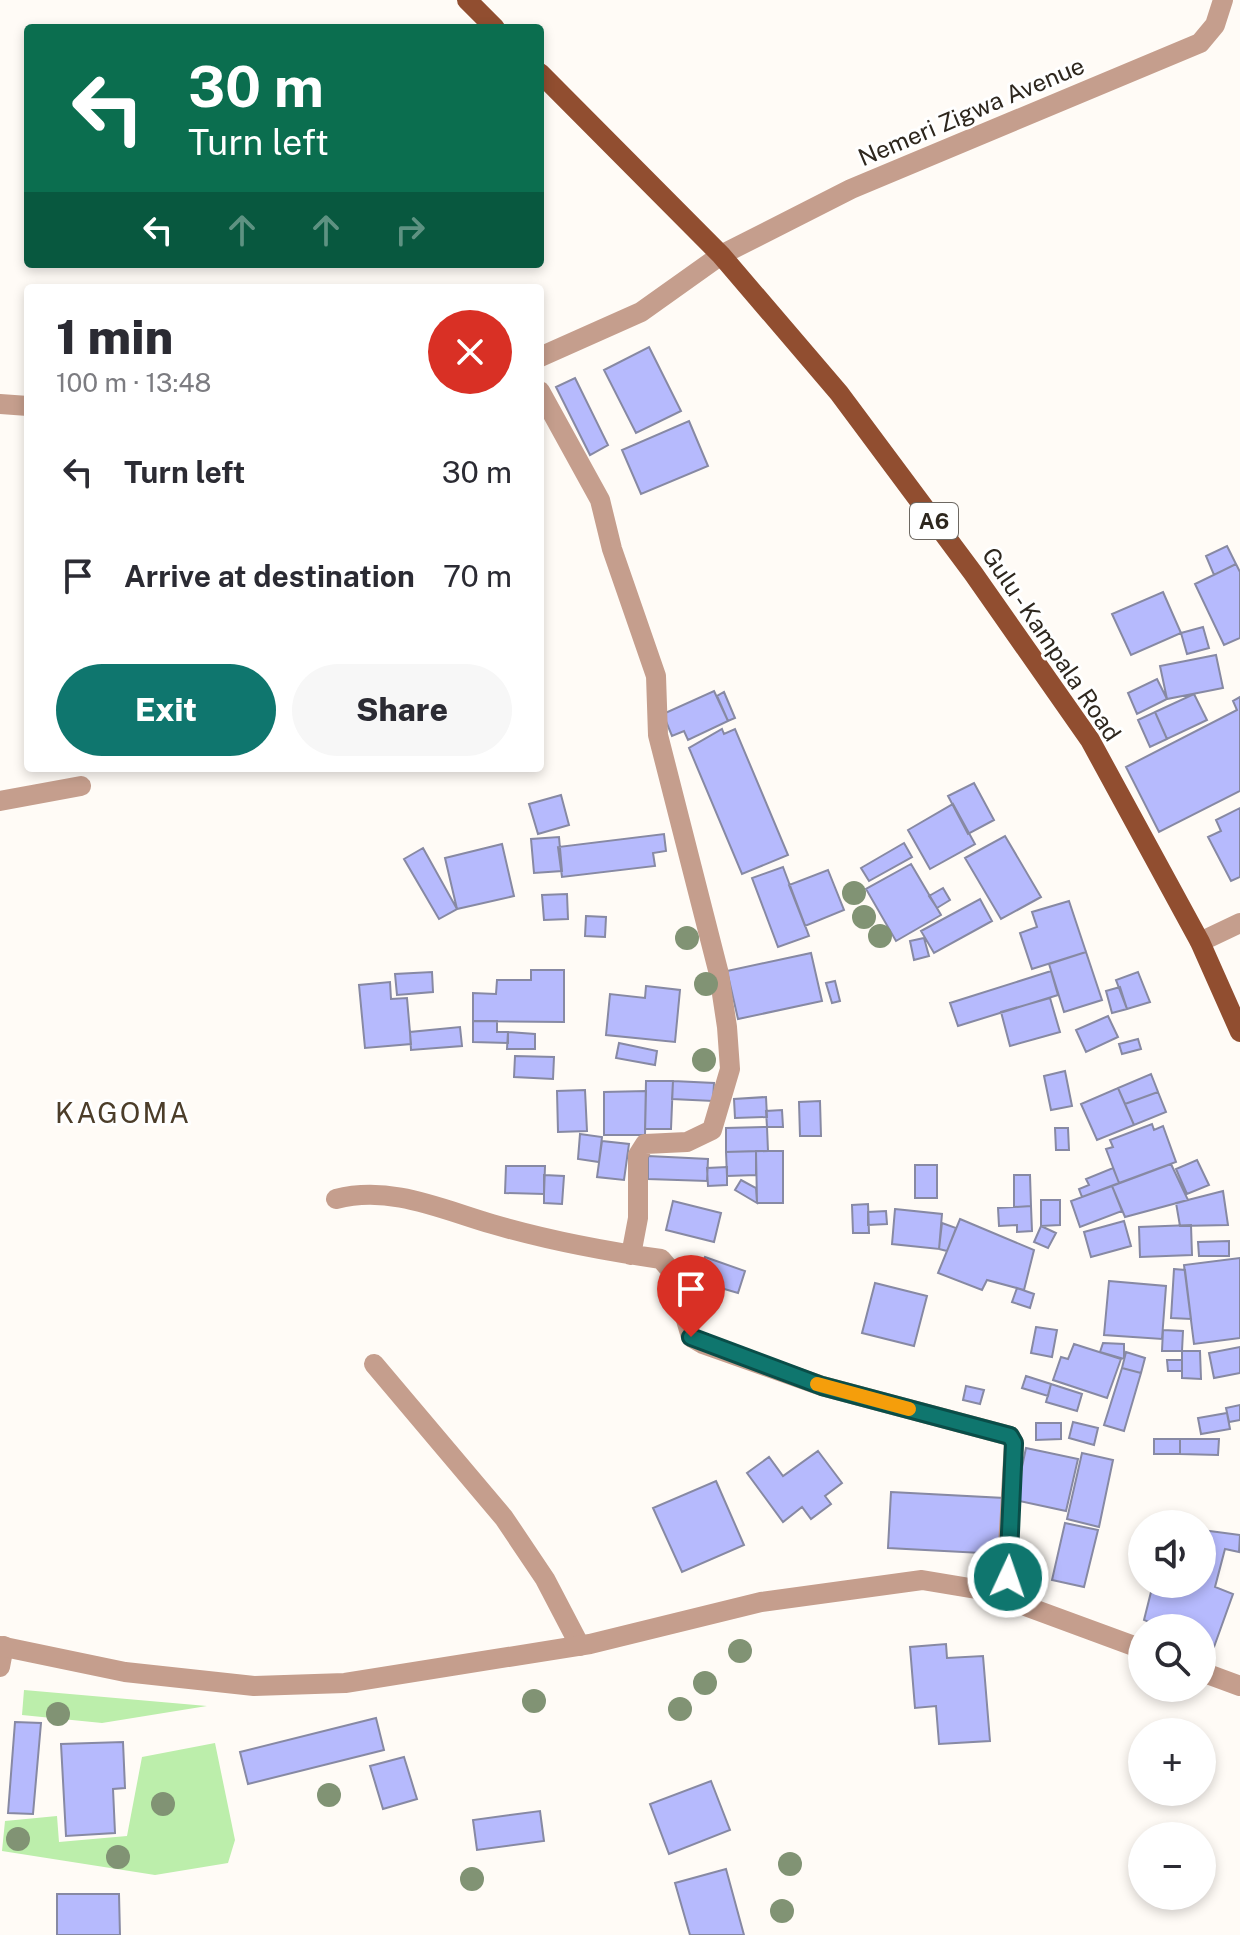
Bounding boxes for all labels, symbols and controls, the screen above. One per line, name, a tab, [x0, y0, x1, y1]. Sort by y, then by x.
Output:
street label: Nemeri Zigwa Avenue	[854, 51, 1088, 171]
text: 30 m	[188, 54, 324, 120]
icon: left	[56, 56, 160, 160]
text: Turn left	[188, 121, 329, 163]
icon: left	[136, 208, 180, 252]
icon: ahead	[220, 208, 264, 252]
icon: ahead	[304, 208, 348, 252]
icon: right	[388, 208, 432, 252]
text: 1 min	[56, 308, 173, 365]
button: close	[428, 310, 512, 394]
text: 100 m · 13:48	[56, 367, 211, 398]
icon: left	[56, 450, 100, 494]
text: Turn left	[124, 454, 245, 490]
text: 30 m	[442, 454, 512, 490]
road number: A6	[910, 503, 958, 539]
street label: Gulu - Kampala Road	[977, 542, 1127, 746]
icon: arrive	[56, 554, 100, 598]
text: Arrive at destination	[124, 558, 415, 594]
text: 70 m	[443, 558, 512, 594]
button: Exit	[56, 664, 276, 756]
button: Share	[292, 664, 512, 756]
district label: KAGOMA	[55, 1096, 191, 1129]
pin	[657, 1255, 725, 1337]
icon: arrive	[669, 1267, 713, 1311]
map controls	[1128, 1510, 1216, 1910]
button: sound	[1128, 1510, 1216, 1598]
position arrow	[966, 1535, 1050, 1619]
button: search	[1128, 1614, 1216, 1702]
button: +	[1128, 1718, 1216, 1806]
button: −	[1128, 1822, 1216, 1910]

